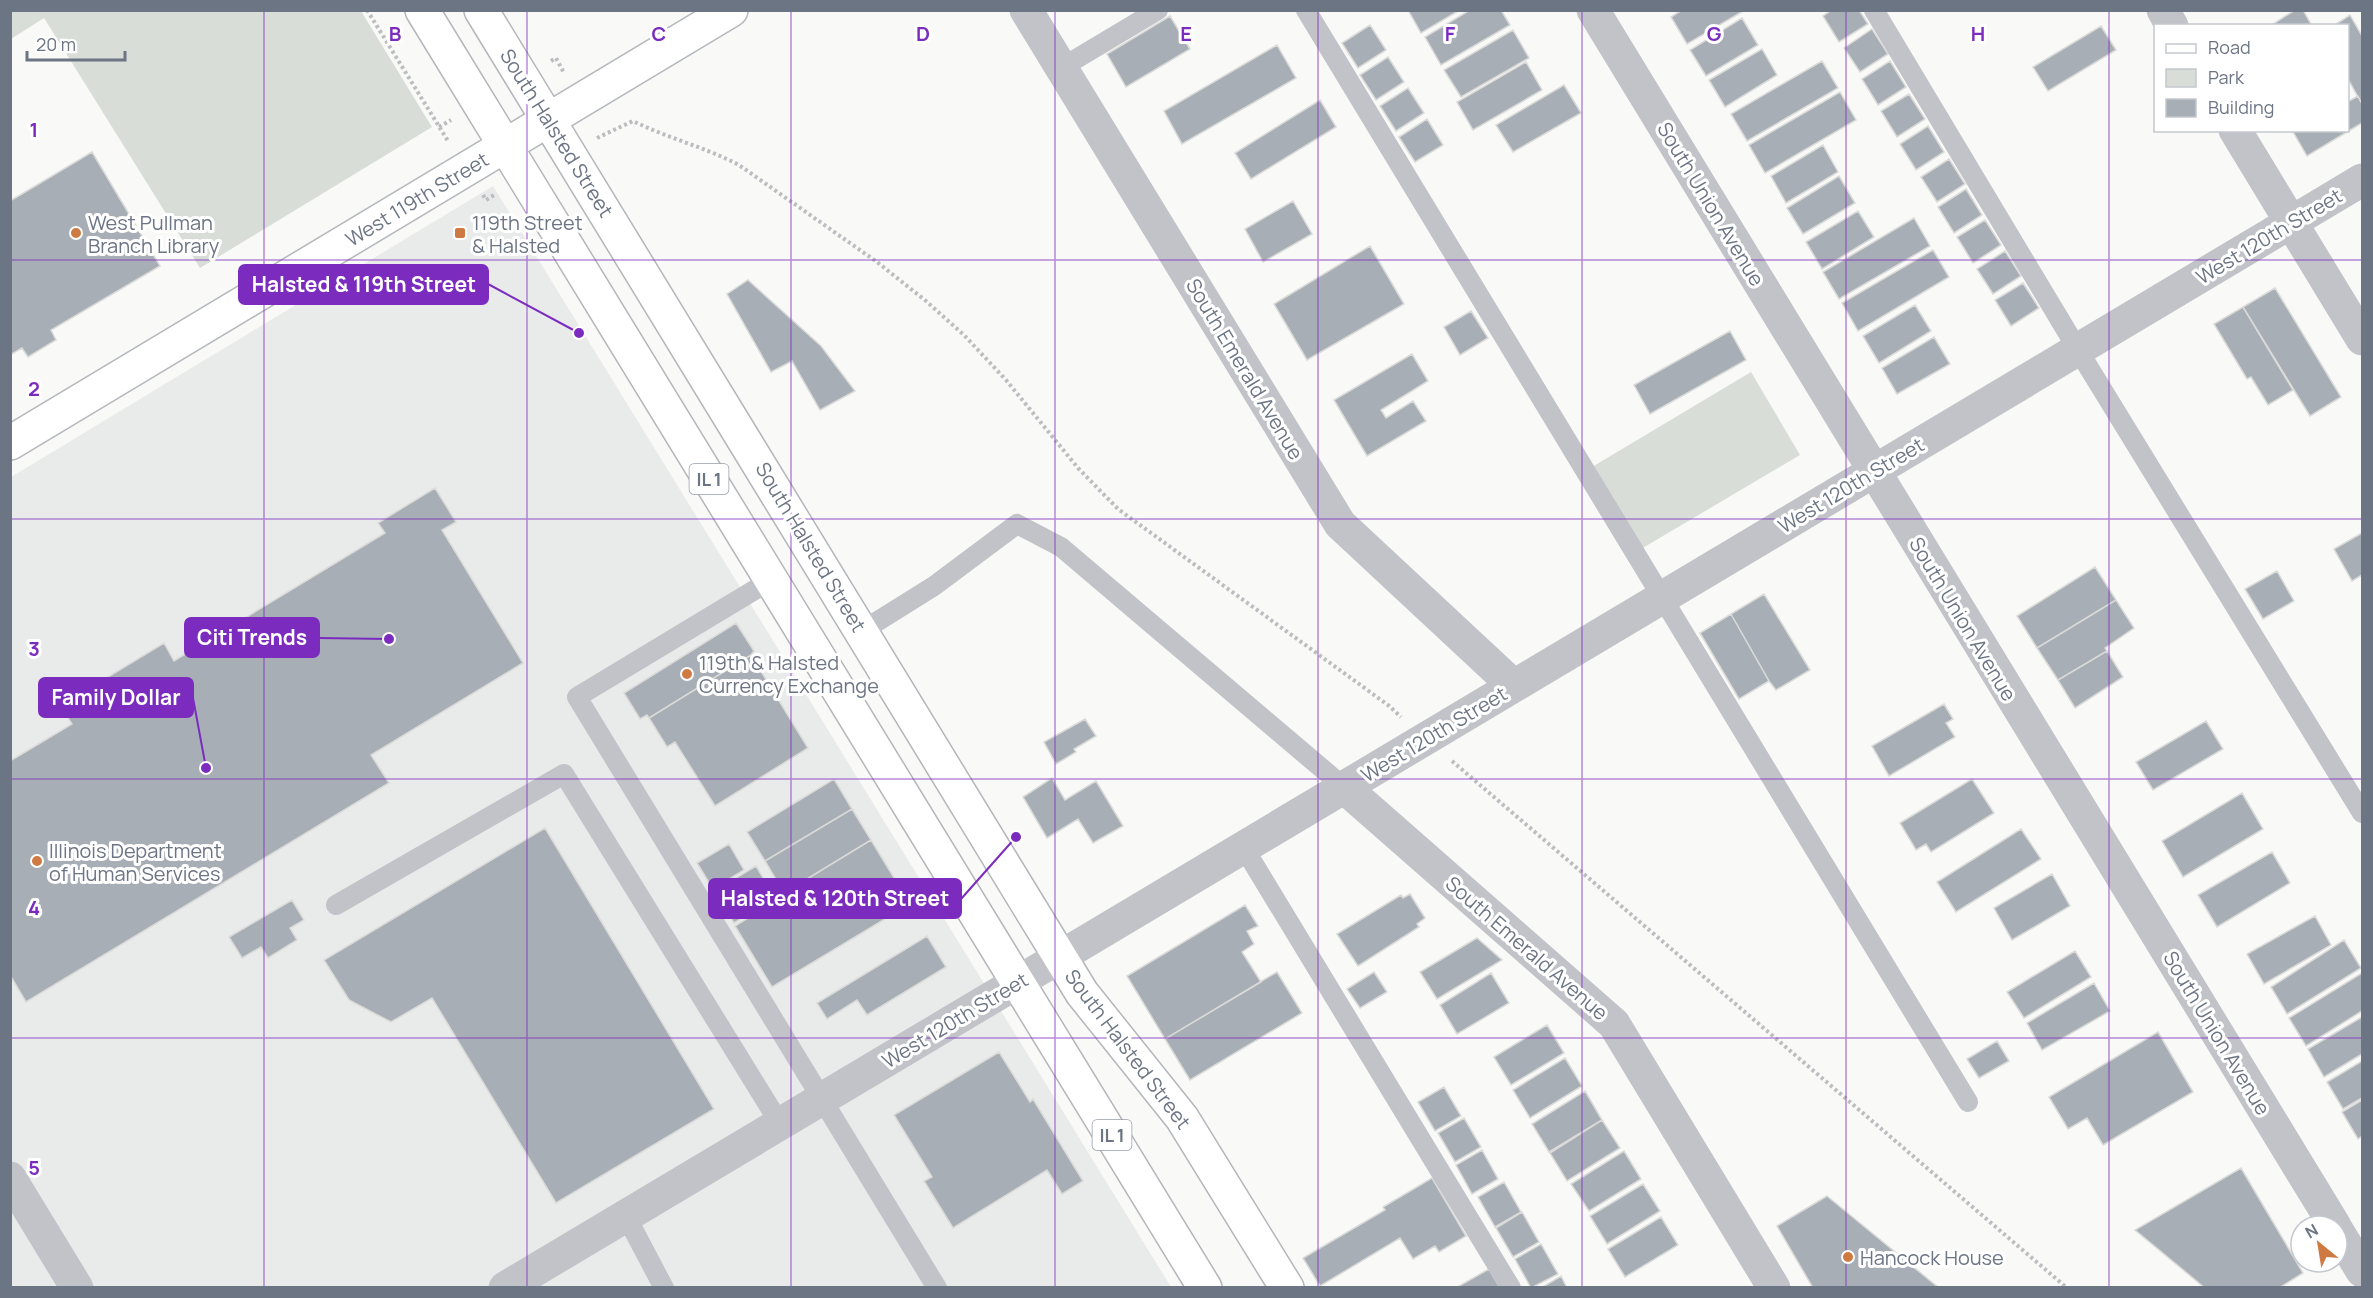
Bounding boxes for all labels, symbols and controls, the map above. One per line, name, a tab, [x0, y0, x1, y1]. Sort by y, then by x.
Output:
text: B	[389, 20, 402, 47]
text: C	[652, 20, 666, 47]
text: D	[916, 20, 930, 47]
text: E	[1180, 20, 1192, 47]
text: F	[1445, 20, 1456, 47]
text: G	[1707, 20, 1722, 47]
text: H	[1971, 20, 1985, 47]
scale bar	[27, 24, 124, 62]
legend	[2154, 24, 2349, 132]
text: 20 m	[36, 32, 76, 56]
text: Road	[2208, 35, 2251, 59]
street label: South Halsted Street	[494, 44, 620, 222]
text: Park	[2208, 65, 2245, 89]
text: Building	[2208, 95, 2274, 119]
text: 1	[30, 116, 38, 143]
street label: South Union Avenue	[1651, 117, 1771, 291]
street label: West 119th Street	[340, 146, 494, 252]
street label: West 120th Street	[2191, 182, 2347, 290]
place label: West Pullman Branch Library	[88, 209, 220, 259]
place label: 119th Street & Halsted	[472, 209, 583, 259]
marker: West Pullman Branch Library	[69, 226, 83, 240]
marker: 119th Street & Halsted	[453, 226, 467, 240]
callout: Halsted & 119th Street	[239, 265, 488, 304]
text: Halsted & 119th Street	[252, 270, 476, 298]
street label: South Emerald Avenue	[1180, 273, 1310, 465]
text: 2	[28, 375, 40, 402]
street label: West 120th Street	[1773, 431, 1929, 539]
street label: South Halsted Street	[750, 457, 872, 637]
road number: IL 1	[690, 464, 728, 494]
street label: South Union Avenue	[1903, 532, 2023, 706]
callout: Citi Trends	[185, 618, 319, 657]
text: Citi Trends	[197, 623, 307, 651]
text: 3	[28, 635, 40, 662]
place label: 119th & Halsted Currency Exchange	[699, 649, 879, 699]
marker: 119th & Halsted Currency Exchange	[680, 667, 694, 681]
callout: Family Dollar	[39, 678, 193, 717]
street label: West 120th Street	[1356, 680, 1512, 788]
text: Family Dollar	[51, 683, 181, 711]
place label: Illinois Department of Human Services	[49, 837, 222, 887]
marker: Illinois Department of Human Services	[30, 854, 44, 868]
street label: South Emerald Avenue	[1440, 870, 1614, 1026]
callout: Halsted & 120th Street	[709, 879, 961, 918]
text: Halsted & 120th Street	[721, 884, 949, 912]
text: 4	[28, 894, 40, 921]
street label: South Union Avenue	[2157, 946, 2277, 1120]
street label: South Halsted Street	[1059, 963, 1197, 1135]
street label: West 120th Street	[877, 966, 1033, 1074]
road number: IL 1	[1092, 1120, 1132, 1150]
text: 5	[28, 1154, 40, 1181]
north arrow	[2289, 1214, 2349, 1274]
text: N	[2301, 1219, 2322, 1243]
place label: Hancock House	[1860, 1244, 2004, 1271]
marker: Hancock House	[1841, 1250, 1855, 1264]

